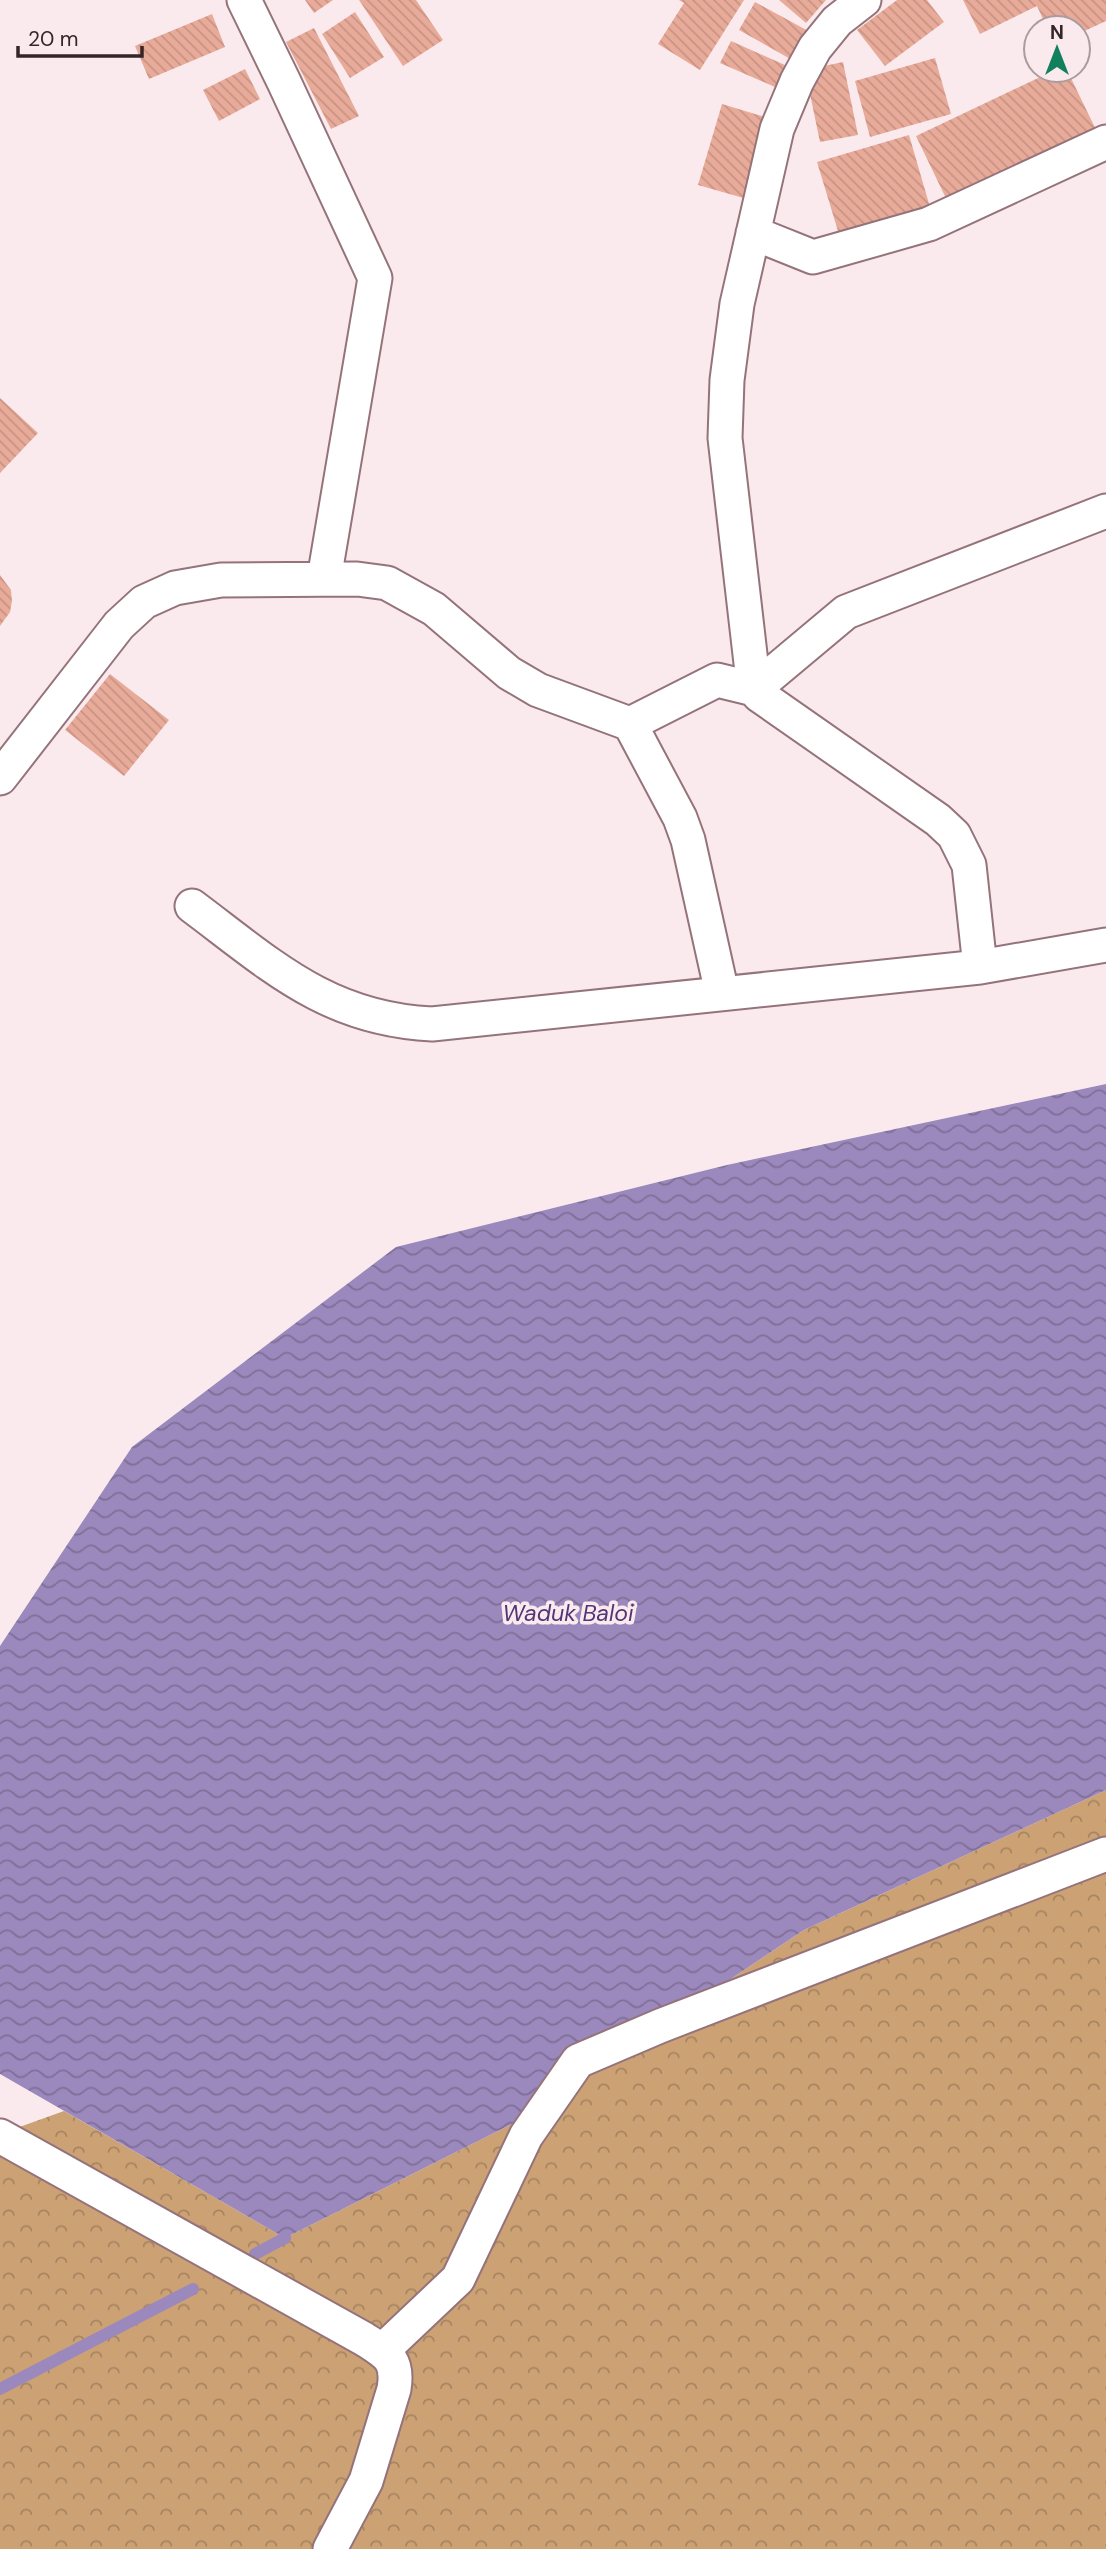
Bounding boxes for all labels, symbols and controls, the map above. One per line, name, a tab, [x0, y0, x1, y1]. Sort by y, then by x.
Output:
scale bar	[18, 14, 142, 58]
north arrow	[1022, 14, 1092, 84]
text: N	[1050, 20, 1064, 45]
text: 20 m	[28, 25, 79, 53]
water label: Waduk Baloi	[503, 1598, 634, 1628]

